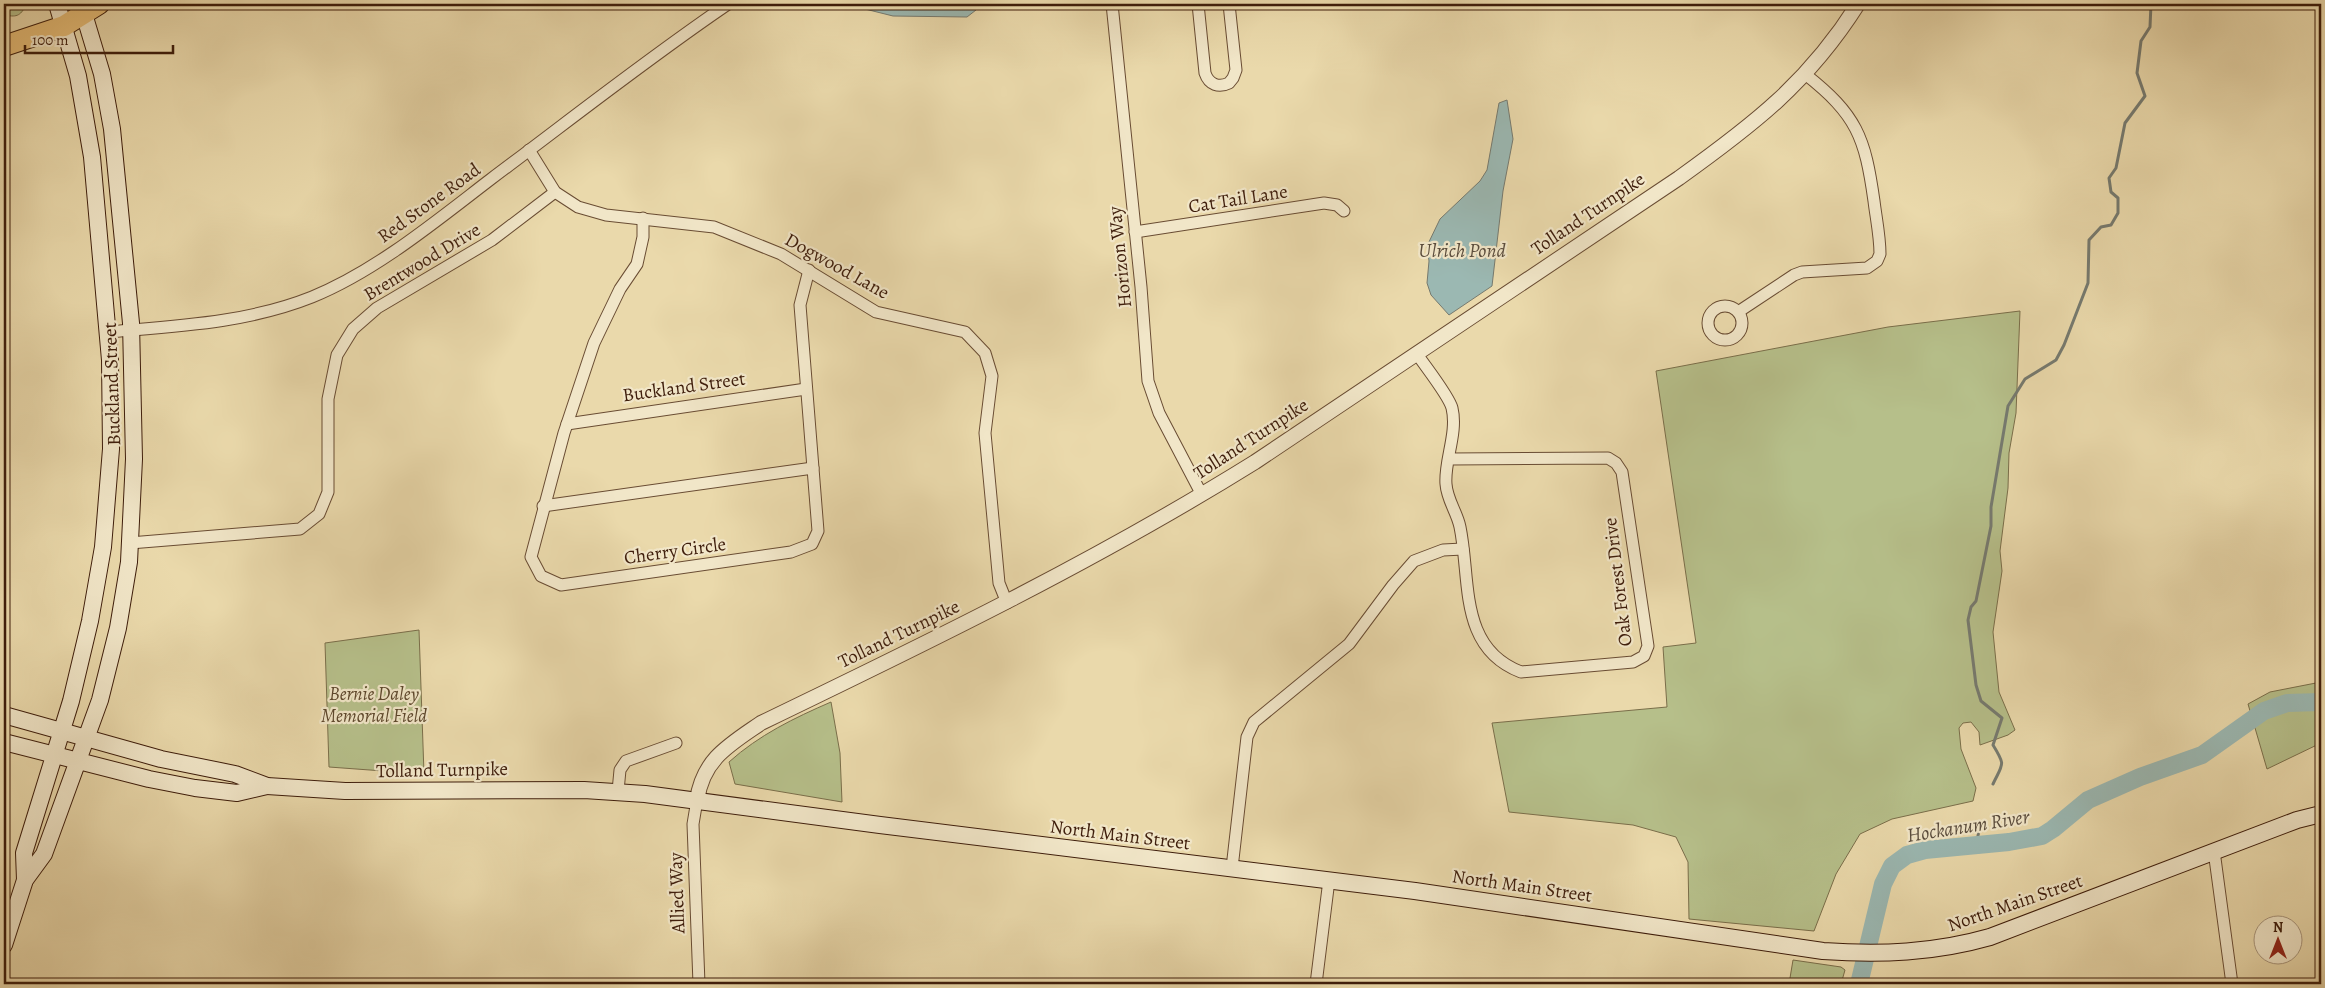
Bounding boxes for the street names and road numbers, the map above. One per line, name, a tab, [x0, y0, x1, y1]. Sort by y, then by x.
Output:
street label: Red Stone Road	[372, 156, 486, 249]
street label: Tolland Turnpike	[1526, 166, 1650, 262]
street label: Cat Tail Lane	[1186, 178, 1290, 220]
street label: Horizon Way	[1102, 205, 1138, 309]
street label: Brentwood Drive	[359, 217, 485, 307]
street label: Dogwood Lane	[780, 227, 894, 305]
street label: Buckland Street	[97, 322, 127, 446]
street label: Buckland Street	[621, 366, 747, 408]
street label: Tolland Turnpike	[1189, 392, 1313, 486]
street label: Oak Forest Drive	[1597, 516, 1639, 648]
street label: Cherry Circle	[622, 531, 728, 571]
street label: Tolland Turnpike	[834, 593, 964, 675]
street label: Tolland Turnpike	[376, 756, 508, 784]
street label: North Main Street	[1048, 813, 1192, 857]
street label: Allied Way	[663, 852, 691, 935]
street label: North Main Street	[1450, 863, 1594, 909]
street label: North Main Street	[1944, 868, 2086, 938]

